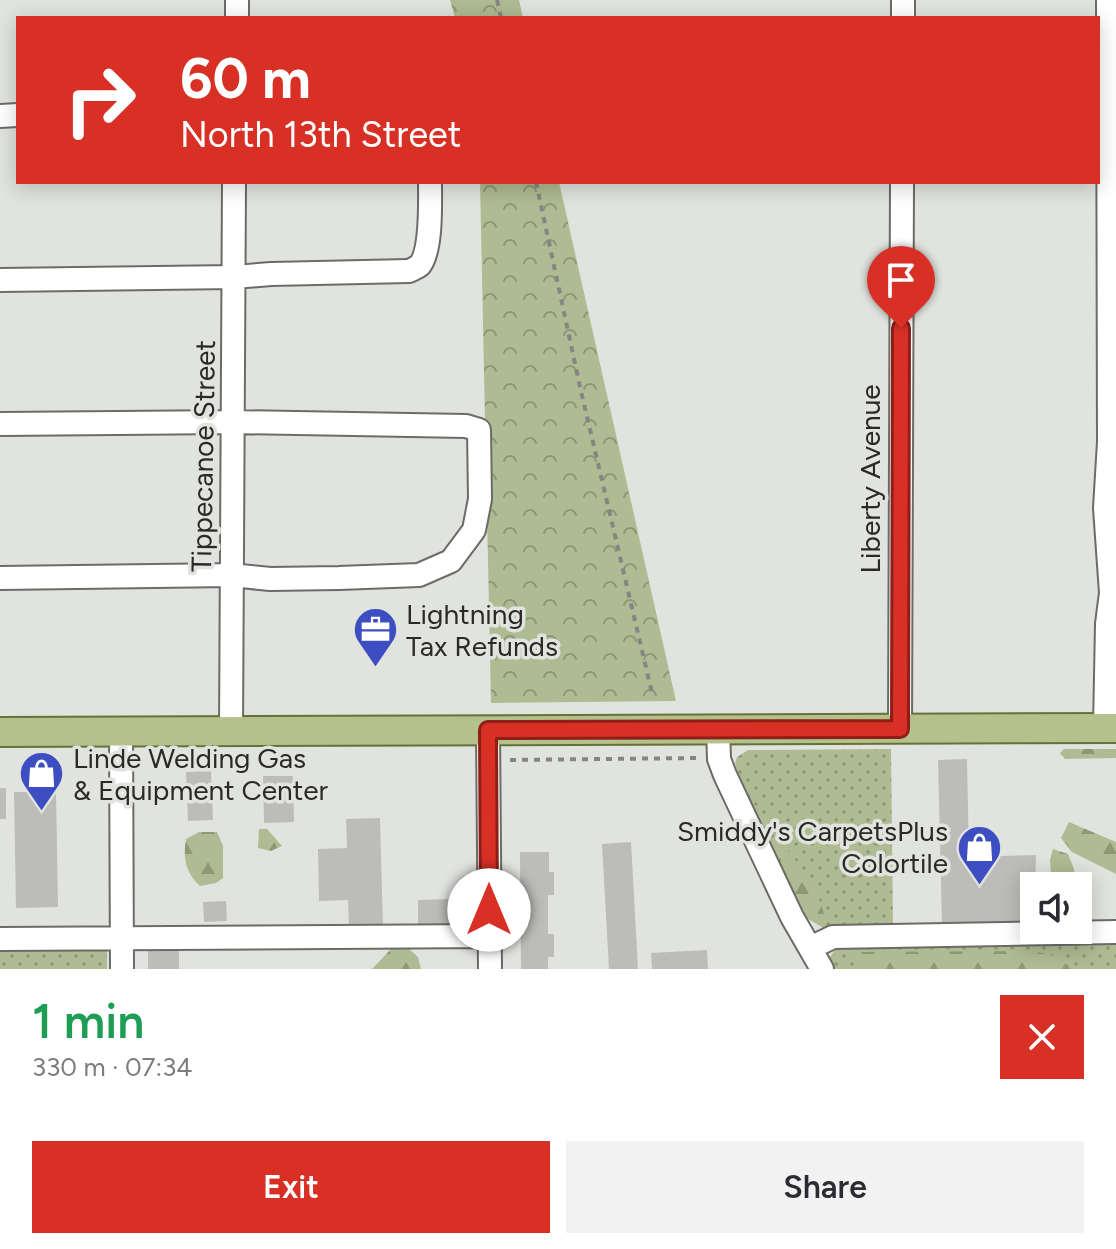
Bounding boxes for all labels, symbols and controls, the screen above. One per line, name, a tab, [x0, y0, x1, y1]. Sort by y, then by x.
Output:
text: 60 m	[180, 45, 311, 112]
icon: right	[48, 48, 152, 152]
text: North 13th Street	[180, 113, 461, 156]
pin	[867, 246, 935, 328]
icon: arrive	[879, 258, 923, 302]
street label: Tippecanoe Street	[184, 340, 222, 572]
street label: Liberty Avenue	[853, 384, 887, 574]
place label: Lightning Tax Refunds	[406, 597, 558, 663]
office icon: Lightning Tax Refunds	[351, 606, 399, 669]
place label: Linde Welding Gas & Equipment Center	[73, 741, 329, 807]
shop icon: Linde Welding Gas & Equipment Center	[18, 750, 66, 813]
place label: Smiddy's CarpetsPlus Colortile	[677, 814, 948, 880]
shop icon: Smiddy's CarpetsPlus Colortile	[955, 823, 1003, 886]
position arrow	[447, 868, 531, 952]
map controls	[1020, 872, 1092, 944]
button: sound	[1020, 872, 1092, 944]
text: 1 min	[32, 992, 144, 1050]
button: close	[1000, 995, 1084, 1079]
text: 330 m · 07:34	[32, 1051, 192, 1083]
button: Exit	[32, 1141, 550, 1233]
button: Share	[566, 1141, 1084, 1233]

